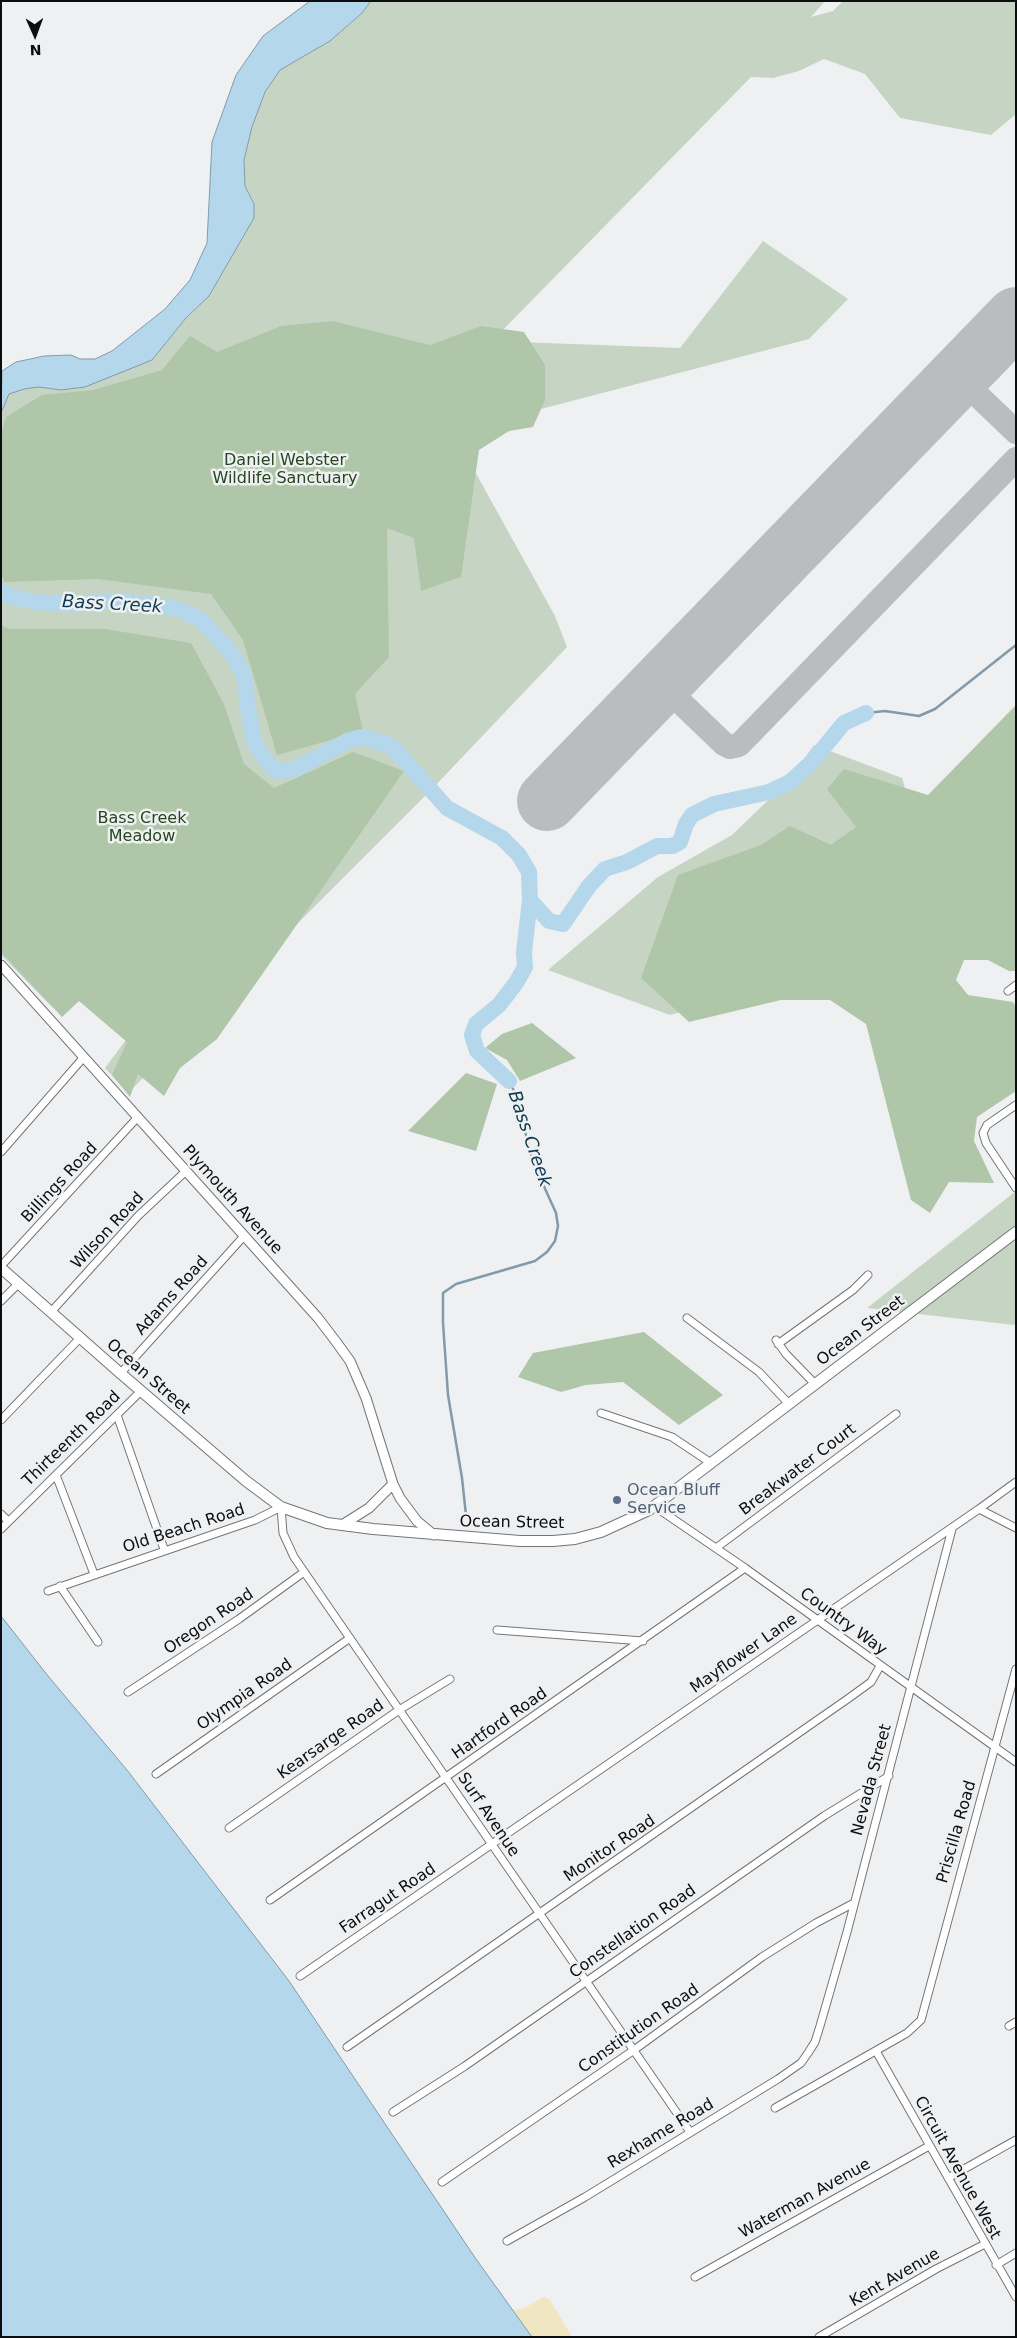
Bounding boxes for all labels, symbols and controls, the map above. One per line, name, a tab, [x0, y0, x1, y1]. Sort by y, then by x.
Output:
north arrow	[10, 10, 60, 60]
text: N	[29, 42, 42, 58]
park label: Daniel Webster Wildlife Sanctuary	[212, 451, 358, 489]
water label: Bass Creek	[61, 592, 163, 618]
park label: Bass Creek Meadow	[98, 809, 186, 847]
water label: Bass Creek	[502, 1088, 556, 1190]
street label: Billings Road	[18, 1139, 102, 1227]
street label: Plymouth Avenue	[178, 1142, 286, 1258]
street label: Wilson Road	[68, 1189, 148, 1273]
street label: Adams Road	[131, 1253, 213, 1339]
street label: Ocean Street	[813, 1292, 909, 1370]
street label: Ocean Street	[102, 1335, 194, 1419]
street label: Thirteenth Road	[19, 1387, 125, 1491]
street label: Breakwater Court	[736, 1420, 860, 1520]
place label: Ocean Bluff Service	[627, 1481, 720, 1519]
marker: Ocean Bluff Service	[611, 1494, 623, 1506]
street label: Old Beach Road	[121, 1500, 247, 1558]
street label: Ocean Street	[459, 1512, 565, 1534]
street label: Country Way	[796, 1584, 890, 1660]
street label: Oregon Road	[161, 1585, 257, 1659]
street label: Mayflower Lane	[687, 1610, 801, 1698]
street label: Olympia Road	[194, 1655, 296, 1735]
street label: Hartford Road	[449, 1684, 551, 1764]
street label: Kearsarge Road	[274, 1696, 388, 1784]
street label: Nevada Street	[848, 1722, 896, 1838]
street label: Surf Avenue	[453, 1769, 523, 1861]
street label: Priscilla Road	[933, 1778, 981, 1886]
street label: Monitor Road	[561, 1811, 659, 1887]
street label: Farragut Road	[336, 1860, 440, 1938]
street label: Constellation Road	[566, 1881, 700, 1983]
street label: Constitution Road	[575, 1980, 703, 2078]
street label: Circuit Avenue West	[910, 2093, 1004, 2243]
street label: Rexhame Road	[605, 2095, 717, 2173]
street label: Waterman Avenue	[736, 2155, 874, 2243]
street label: Kent Avenue	[847, 2245, 943, 2311]

